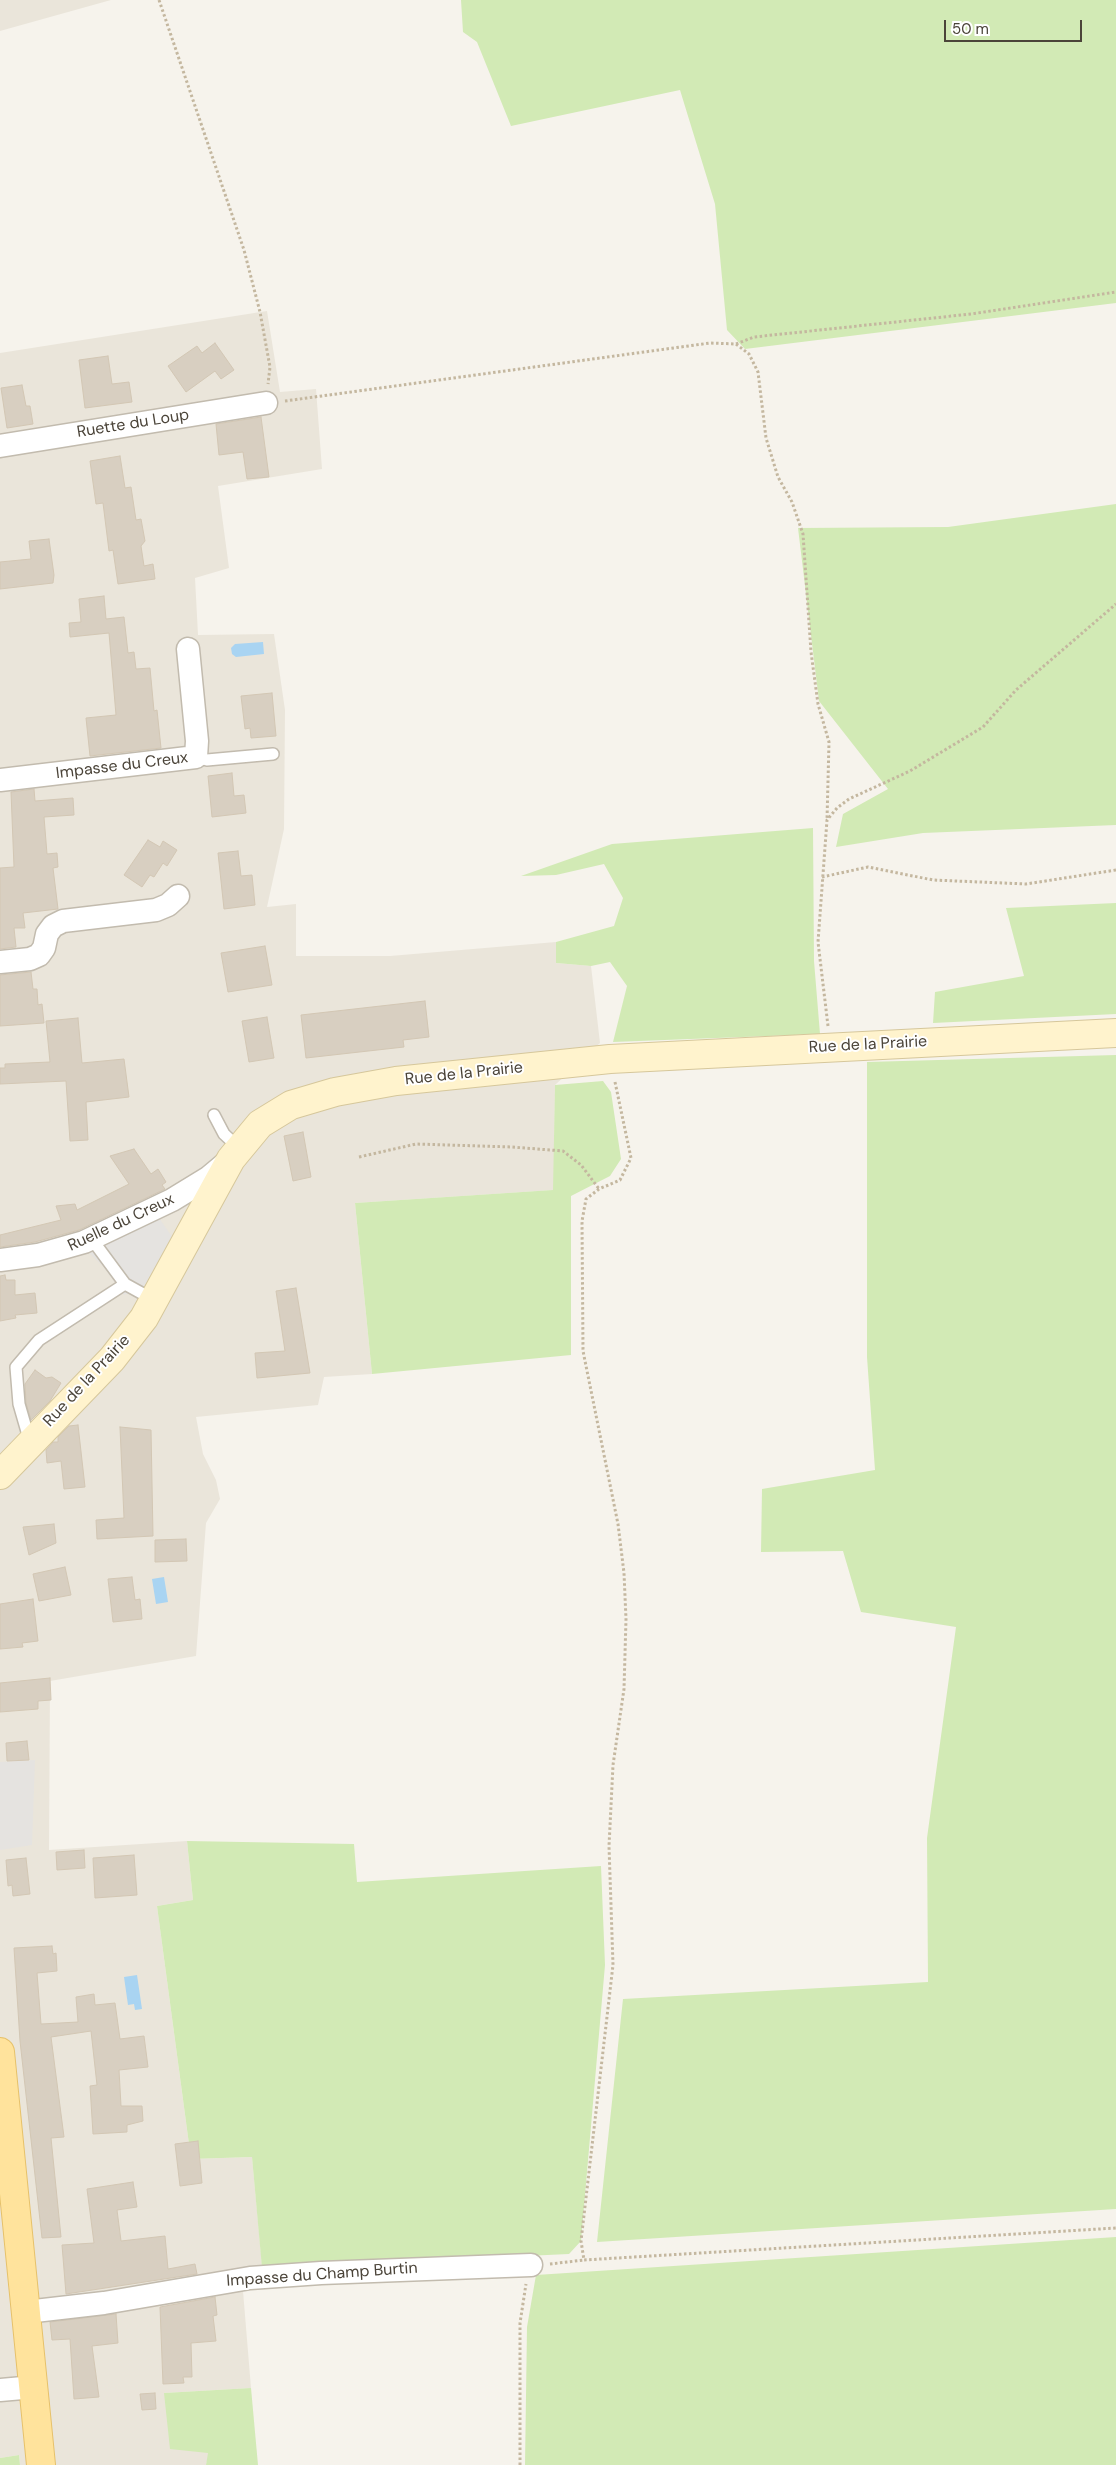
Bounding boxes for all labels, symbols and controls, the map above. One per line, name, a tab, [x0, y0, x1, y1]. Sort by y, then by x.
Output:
scale bar	[946, 10, 1084, 42]
text: 50 m	[952, 19, 989, 39]
street label: Ruette du Loup	[76, 406, 190, 442]
street label: Impasse du Creux	[55, 748, 189, 784]
street label: Rue de la Prairie	[808, 1032, 928, 1058]
street label: Rue de la Prairie	[404, 1058, 524, 1090]
street label: Ruelle du Creux	[65, 1190, 177, 1256]
street label: Rue de la Prairie	[40, 1331, 134, 1431]
street label: Impasse du Champ Burtin	[226, 2259, 418, 2291]

